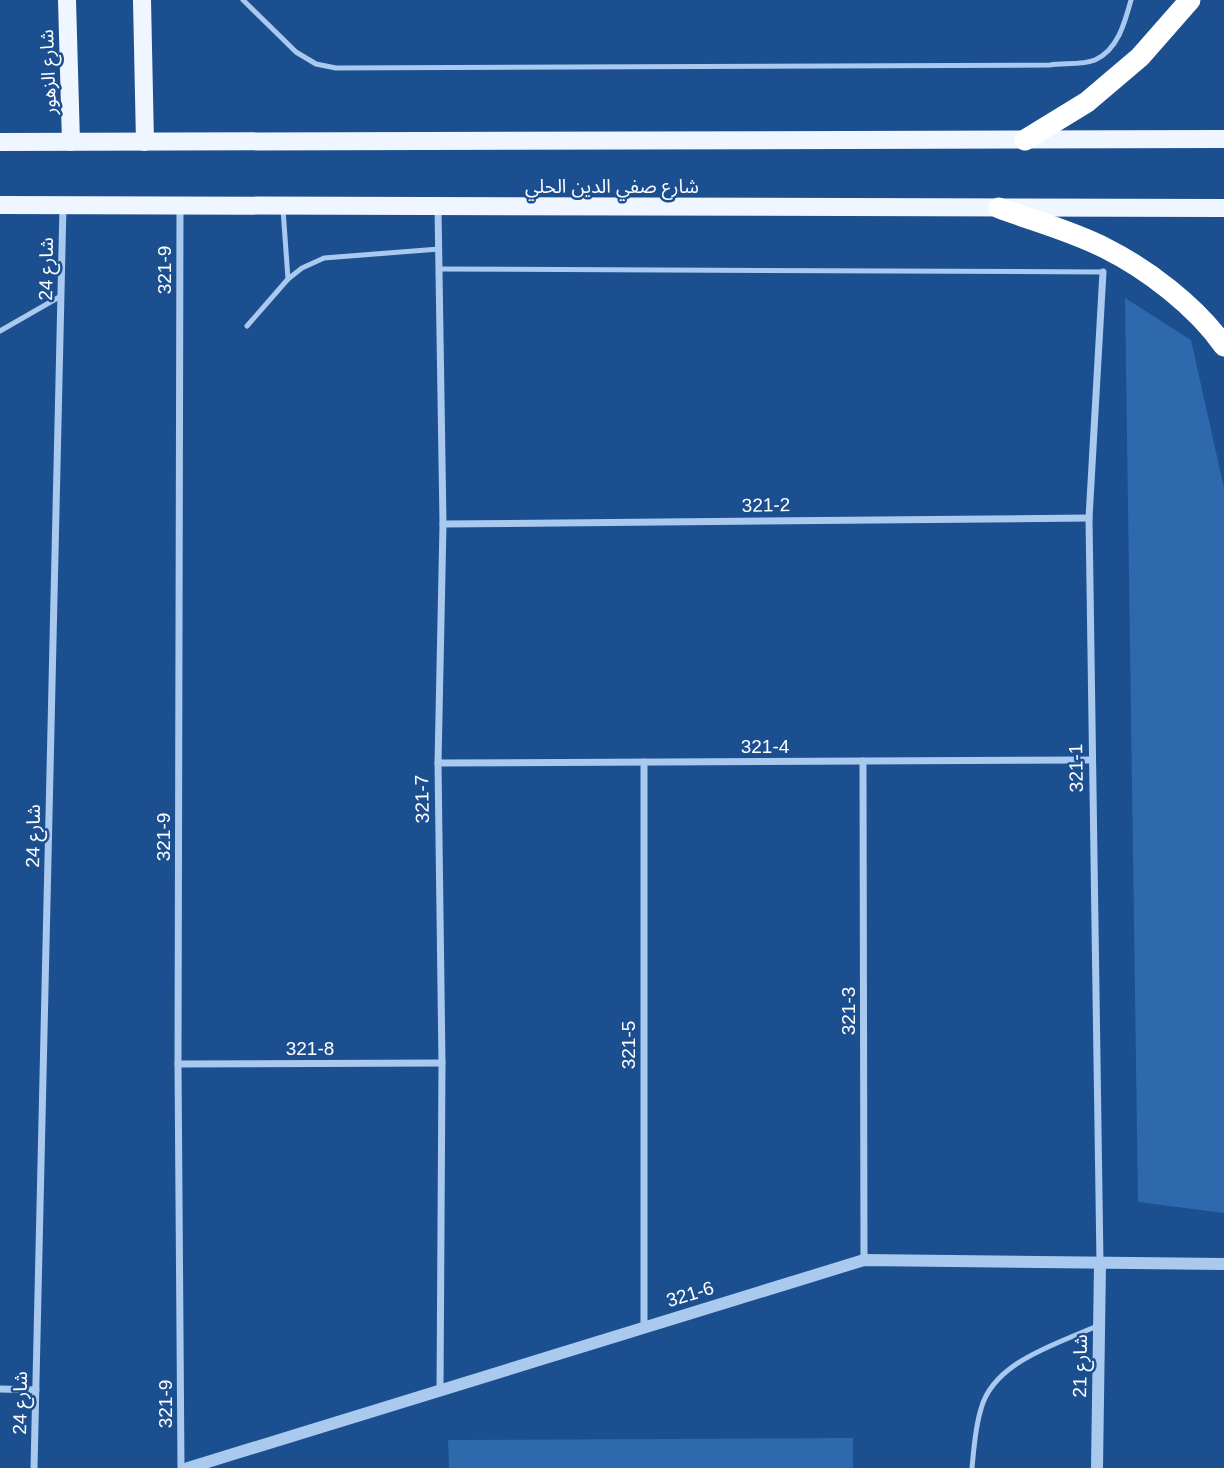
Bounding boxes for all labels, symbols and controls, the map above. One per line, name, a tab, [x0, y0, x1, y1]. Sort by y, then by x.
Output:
street label: شارع الزهور	[36, 29, 63, 116]
street label: شارع صفي الدين الحلي	[525, 176, 699, 201]
street label: شارع 24	[35, 237, 60, 301]
street label: 321-9	[154, 246, 175, 294]
street label: 321-2	[742, 494, 790, 516]
street label: 321-4	[741, 736, 790, 757]
street label: 321-1	[1065, 744, 1087, 792]
street label: 321-7	[411, 775, 433, 823]
street label: شارع 24	[22, 804, 47, 868]
street label: 321-9	[153, 813, 174, 861]
street label: 321-3	[838, 987, 859, 1035]
street label: 321-5	[618, 1021, 639, 1069]
street label: 321-8	[286, 1038, 334, 1059]
street label: 321-6	[664, 1277, 716, 1311]
street label: شارع 21	[1069, 1334, 1094, 1398]
street label: شارع 24	[9, 1371, 34, 1435]
street label: 321-9	[155, 1380, 176, 1428]

